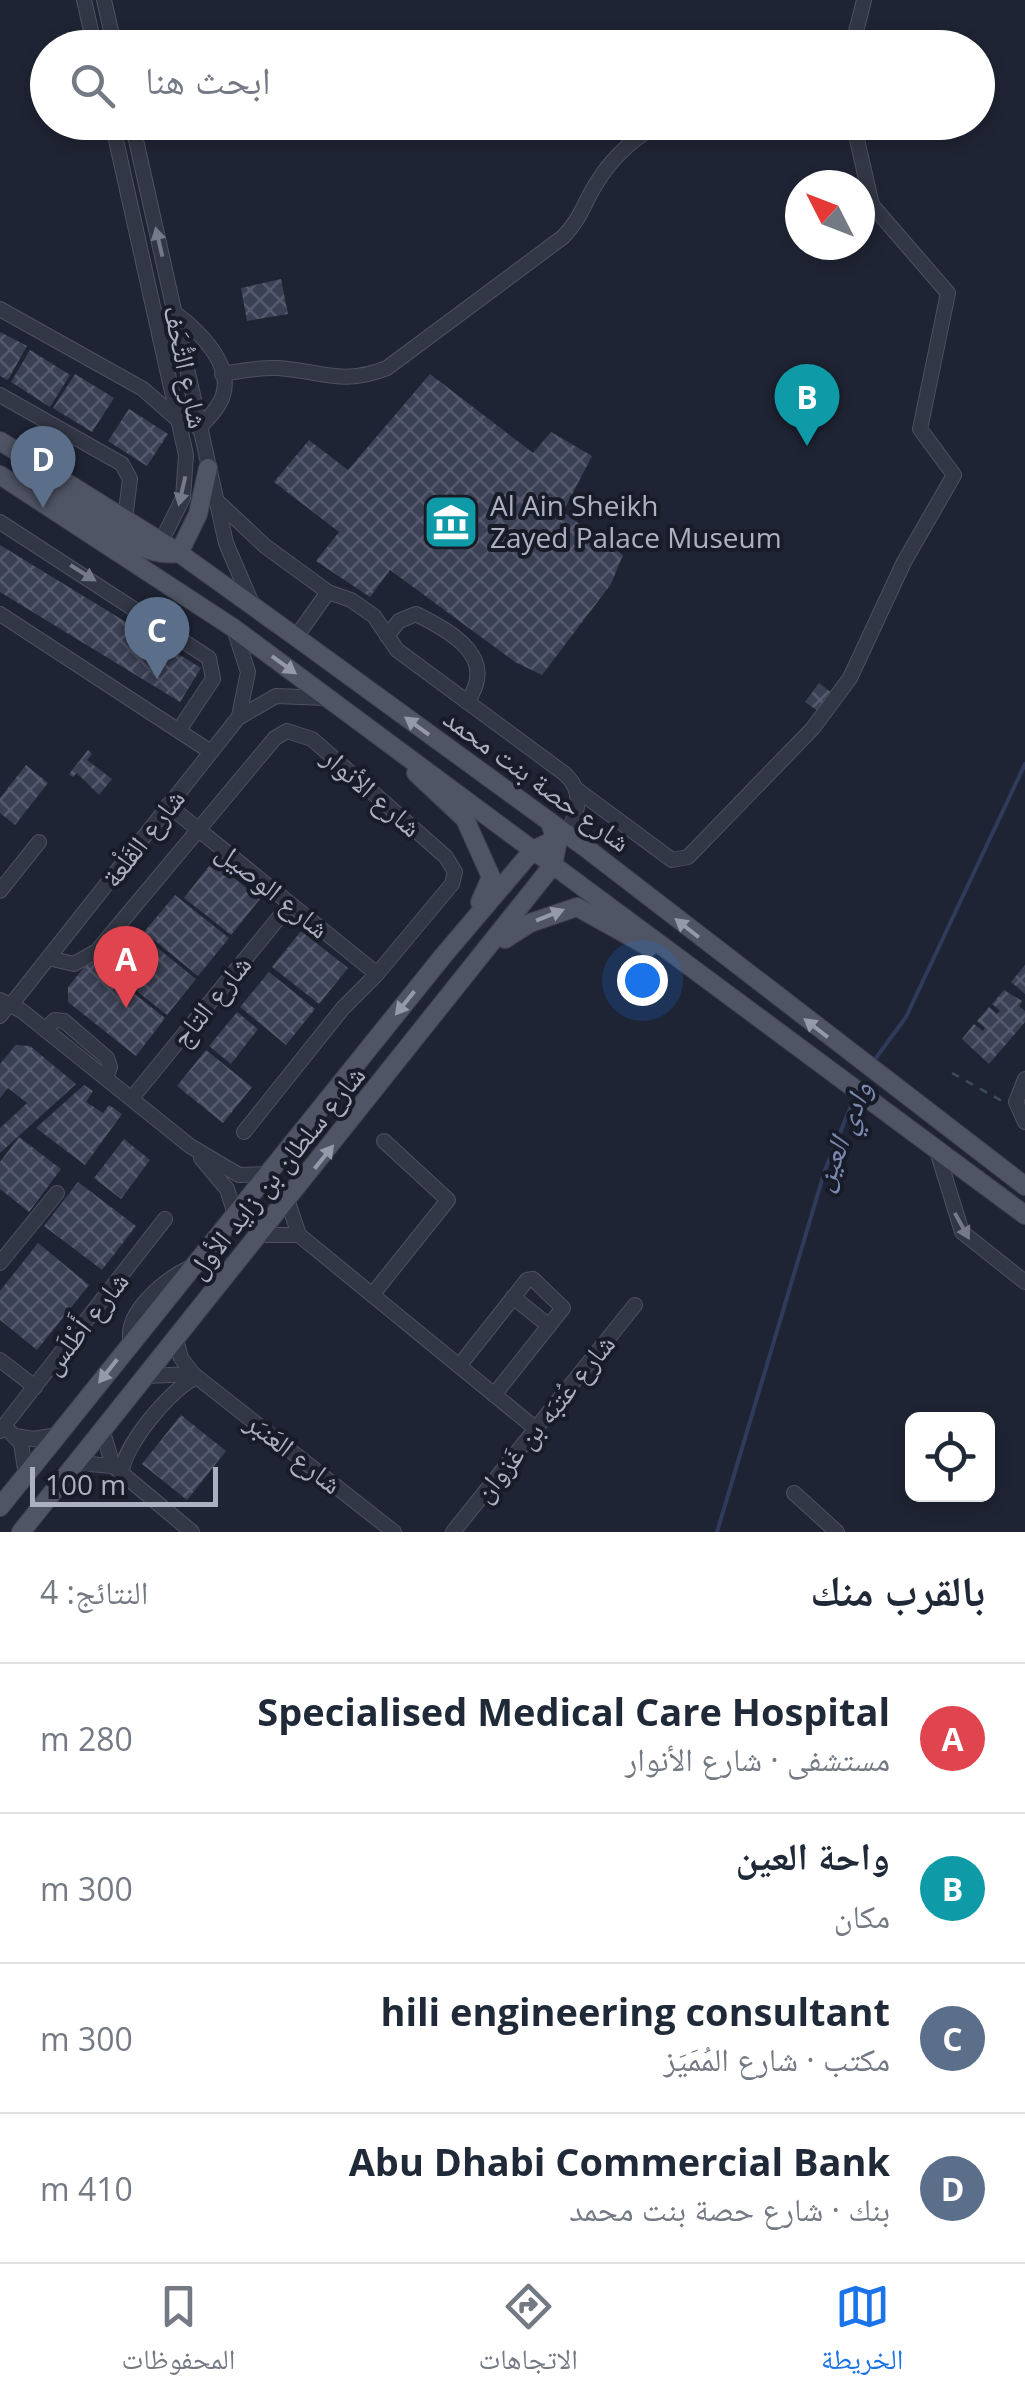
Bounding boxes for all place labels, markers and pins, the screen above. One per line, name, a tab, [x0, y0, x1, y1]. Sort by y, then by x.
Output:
pin: B	[774, 364, 840, 446]
pin: D	[10, 426, 76, 508]
place label: Al Ain Sheikh Zayed Palace Museum	[490, 486, 782, 556]
museum icon: Al Ain Sheikh Zayed Palace Museum	[421, 492, 481, 552]
pin: C	[124, 596, 190, 679]
pin: A	[94, 926, 158, 1008]

